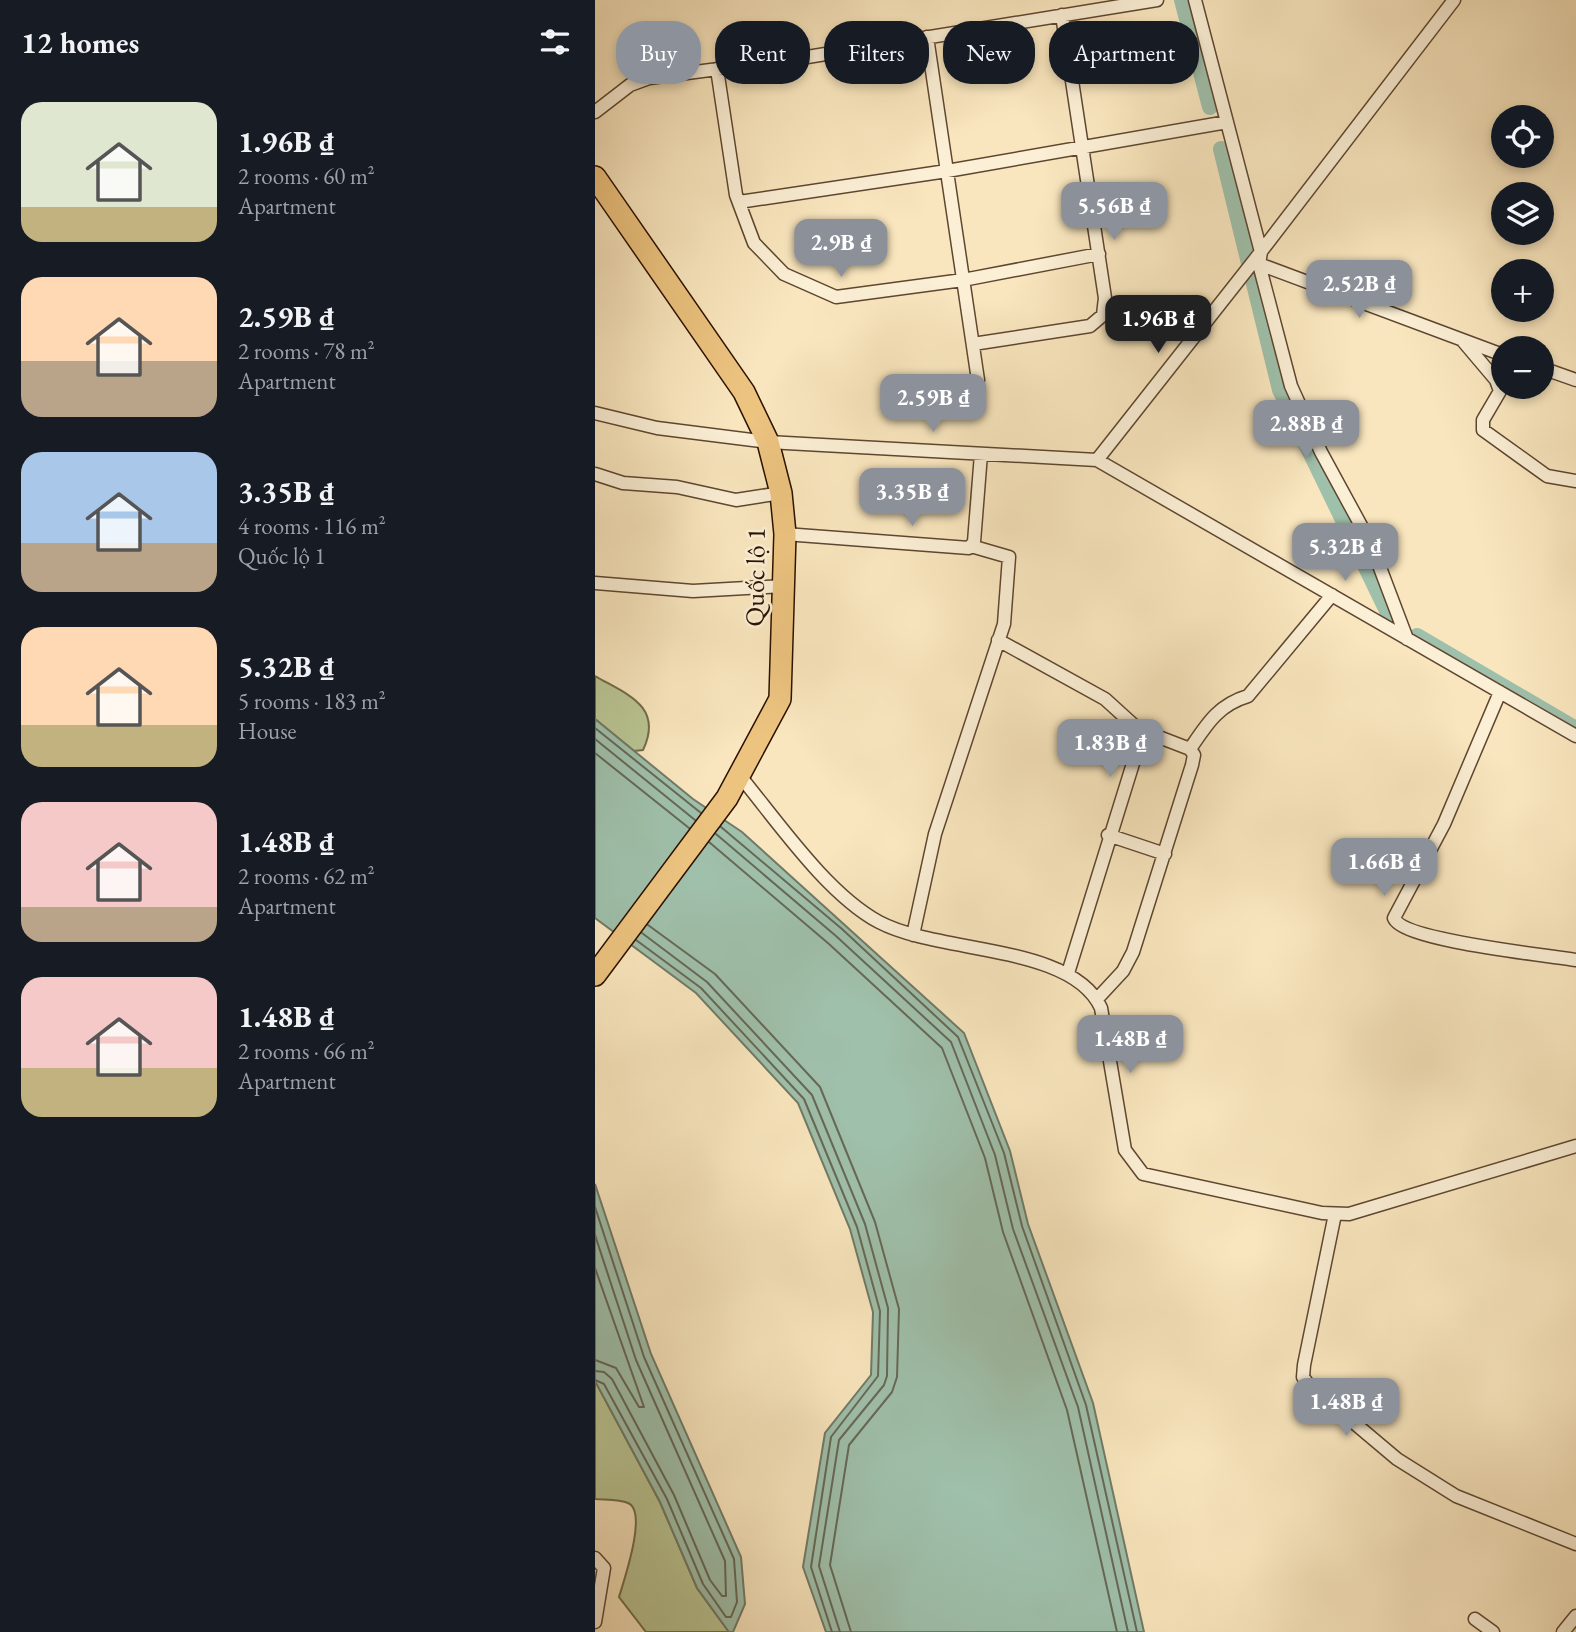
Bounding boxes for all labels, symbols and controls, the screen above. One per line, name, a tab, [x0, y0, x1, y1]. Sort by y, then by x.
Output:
chip: Buy	[616, 21, 701, 84]
chip: Rent	[715, 21, 810, 84]
chip: Filters	[824, 21, 929, 84]
chip: New	[943, 21, 1035, 84]
chip: Apartment	[1049, 21, 1199, 84]
text: 12 homes	[21, 23, 139, 62]
icon: filters	[536, 23, 574, 61]
map controls	[1491, 105, 1554, 399]
button: locate	[1491, 105, 1554, 168]
text: 1.96B ₫	[238, 122, 334, 161]
icon: home	[77, 130, 161, 214]
text: 2 rooms · 60 m²	[238, 161, 375, 191]
pin: 5.56B ₫	[1049, 182, 1179, 242]
button: layers	[1491, 182, 1554, 245]
text: 5.56B ₫	[1077, 190, 1151, 220]
text: Apartment	[238, 191, 336, 221]
pin: 2.9B ₫	[784, 219, 898, 279]
text: 2.9B ₫	[810, 227, 872, 257]
button: +	[1491, 259, 1554, 322]
pin: 2.52B ₫	[1294, 260, 1424, 320]
text: 2.52B ₫	[1322, 268, 1396, 298]
pin: 1.96B ₫	[1093, 296, 1223, 355]
text: 2.59B ₫	[238, 297, 334, 336]
text: 1.96B ₫	[1121, 303, 1195, 333]
icon: home	[77, 305, 161, 389]
text: 2 rooms · 78 m²	[238, 336, 375, 366]
button: −	[1491, 336, 1554, 399]
text: Apartment	[238, 366, 336, 396]
pin: 2.59B ₫	[868, 374, 998, 434]
text: 2.59B ₫	[896, 382, 970, 412]
pin: 2.88B ₫	[1241, 400, 1371, 460]
text: 2.88B ₫	[1269, 408, 1343, 438]
pin: 3.35B ₫	[847, 468, 977, 528]
text: 3.35B ₫	[238, 472, 334, 511]
text: 3.35B ₫	[875, 476, 949, 506]
icon: home	[77, 480, 161, 564]
text: 4 rooms · 116 m²	[238, 511, 386, 541]
pin: 5.32B ₫	[1280, 524, 1410, 583]
street label: Quốc lộ 1	[737, 527, 773, 627]
text: 5.32B ₫	[1308, 531, 1382, 561]
text: Quốc lộ 1	[238, 541, 326, 571]
text: 5.32B ₫	[238, 647, 334, 686]
icon: home	[77, 655, 161, 739]
text: 5 rooms · 183 m²	[238, 686, 386, 716]
text: House	[238, 716, 297, 746]
pin: 1.83B ₫	[1045, 720, 1175, 779]
text: 1.83B ₫	[1073, 727, 1147, 757]
text: 1.48B ₫	[238, 822, 334, 861]
icon: home	[77, 830, 161, 914]
pin: 1.66B ₫	[1319, 838, 1449, 898]
text: 1.66B ₫	[1347, 846, 1421, 876]
text: 2 rooms · 62 m²	[238, 861, 375, 891]
text: Apartment	[238, 891, 336, 921]
text: 1.48B ₫	[238, 997, 334, 1036]
icon: home	[77, 1005, 161, 1089]
pin: 1.48B ₫	[1065, 1016, 1195, 1075]
text: 1.48B ₫	[1093, 1023, 1167, 1053]
text: 2 rooms · 66 m²	[238, 1036, 375, 1066]
text: Apartment	[238, 1066, 336, 1096]
pin: 1.48B ₫	[1281, 1378, 1411, 1438]
text: 1.48B ₫	[1309, 1386, 1383, 1416]

